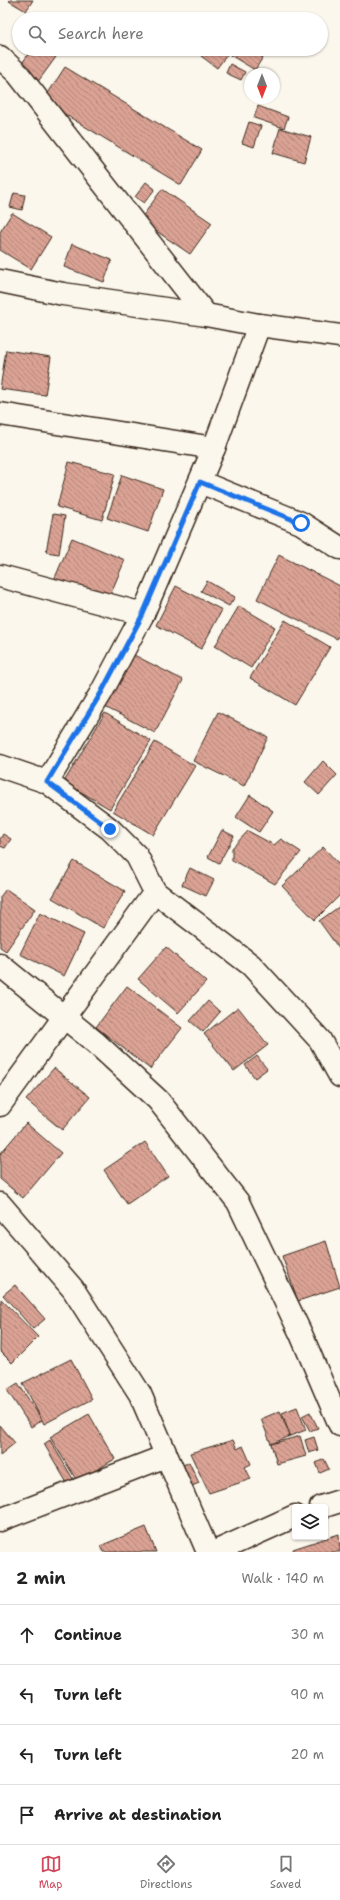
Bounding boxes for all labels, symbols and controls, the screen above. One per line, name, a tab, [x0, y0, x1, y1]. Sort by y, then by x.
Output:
search box	[12, 12, 328, 56]
icon: search	[26, 23, 48, 45]
text: Search here	[58, 24, 144, 44]
north arrow	[244, 68, 280, 104]
route start	[292, 514, 310, 532]
route end	[101, 820, 119, 838]
map controls	[292, 1504, 328, 1540]
button: layers	[292, 1504, 328, 1540]
text: 2 min	[16, 1567, 66, 1589]
text: Walk · 140 m	[241, 1570, 324, 1587]
icon: ahead	[16, 1624, 38, 1646]
text: Continue	[54, 1625, 122, 1645]
text: 30 m	[290, 1626, 324, 1643]
icon: left	[16, 1684, 38, 1706]
text: Turn left	[54, 1685, 122, 1705]
text: 90 m	[290, 1686, 324, 1703]
icon: left	[16, 1744, 38, 1766]
text: Turn left	[54, 1745, 122, 1765]
text: 20 m	[291, 1746, 324, 1763]
icon: arrive	[16, 1804, 38, 1826]
text: Arrive at destination	[54, 1805, 222, 1825]
tab: Map	[39, 1853, 62, 1892]
tab: Directions	[140, 1853, 192, 1892]
tab: Saved	[270, 1853, 301, 1892]

